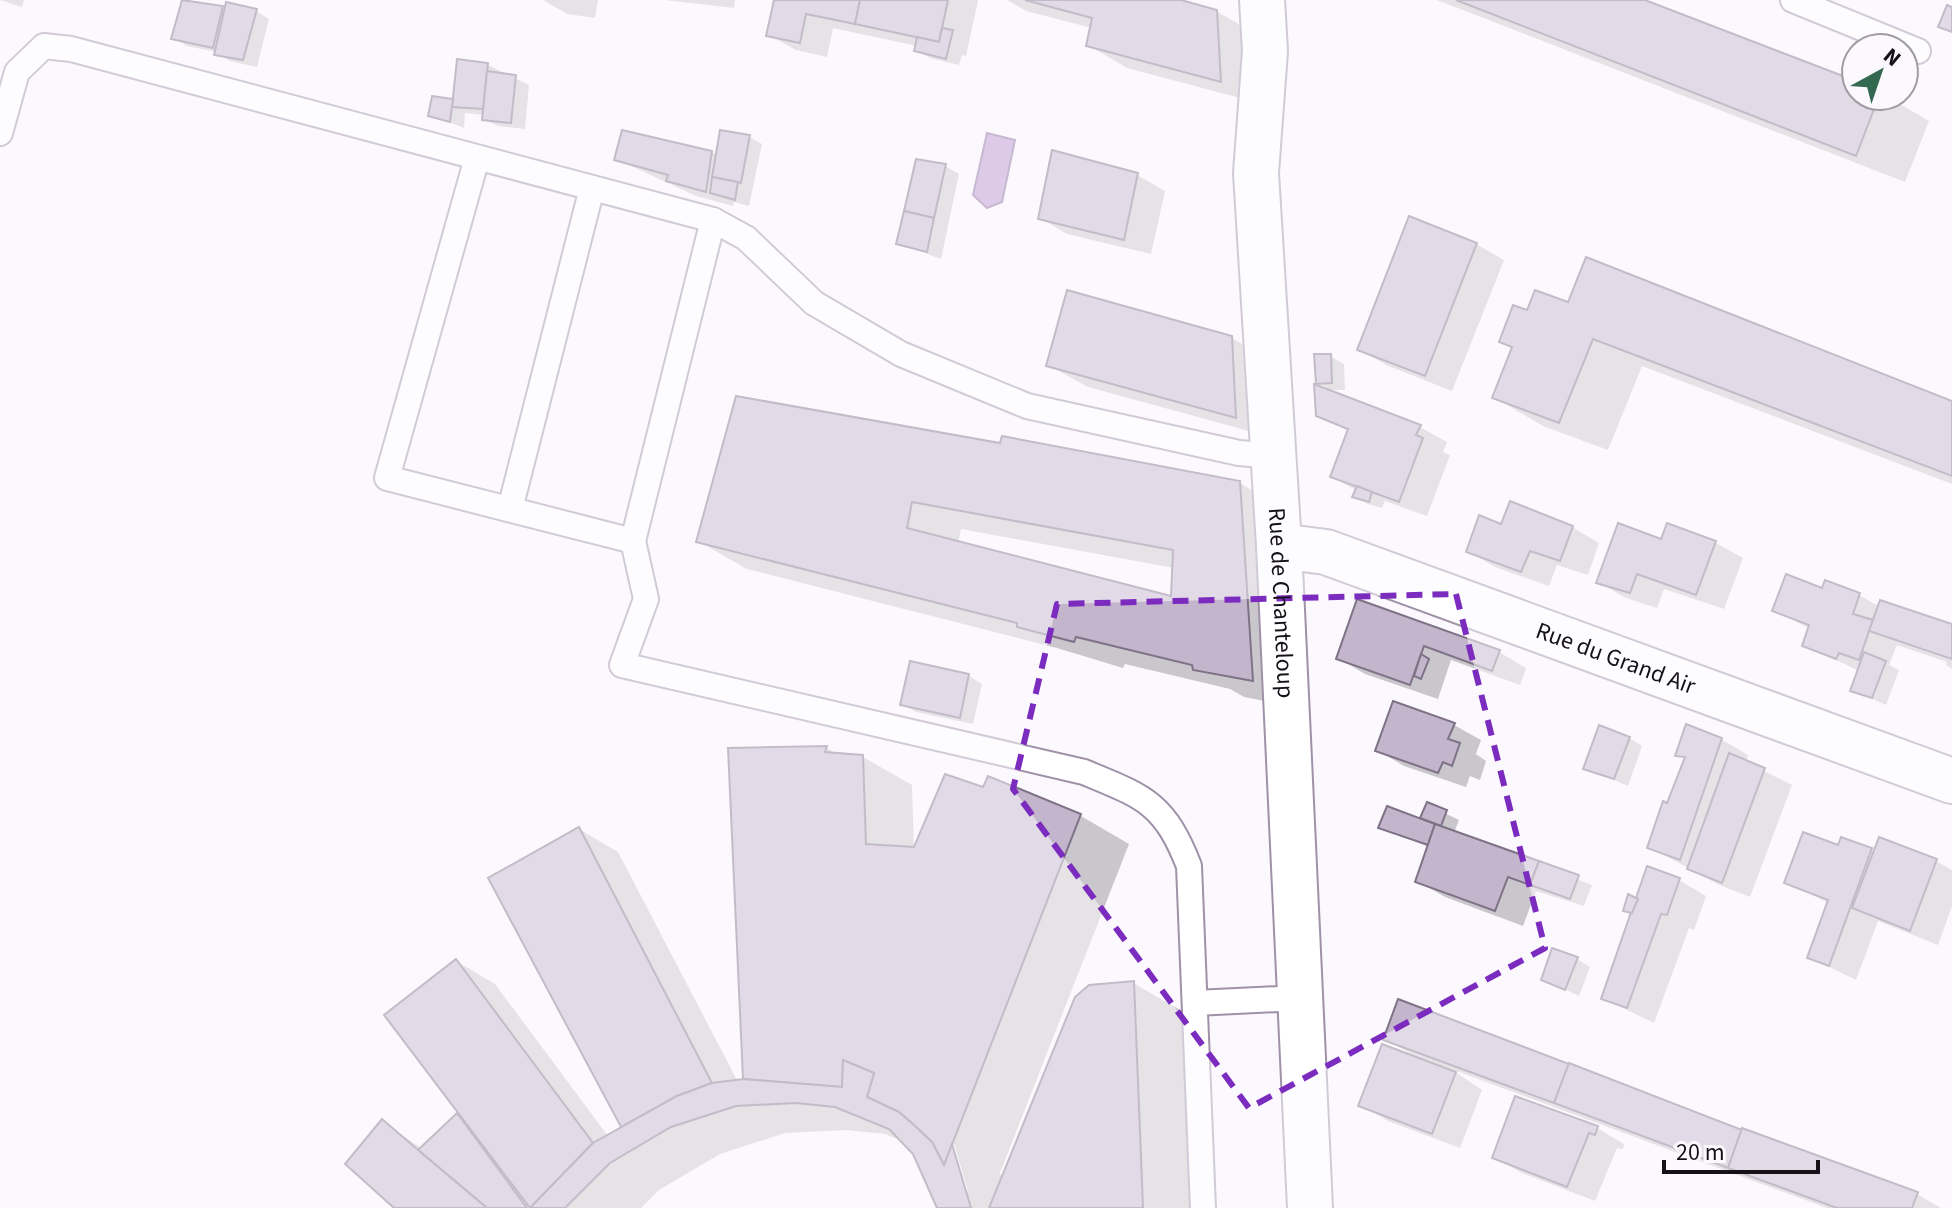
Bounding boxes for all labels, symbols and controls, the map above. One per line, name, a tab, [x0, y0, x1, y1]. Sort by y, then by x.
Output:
north arrow	[1840, 32, 1920, 112]
text: N	[1876, 40, 1908, 74]
street label: Rue de Chanteloup	[1259, 506, 1304, 699]
street label: Rue du Grand Air	[1531, 613, 1701, 704]
scale bar	[1664, 1124, 1818, 1174]
text: 20 m	[1676, 1135, 1725, 1170]

